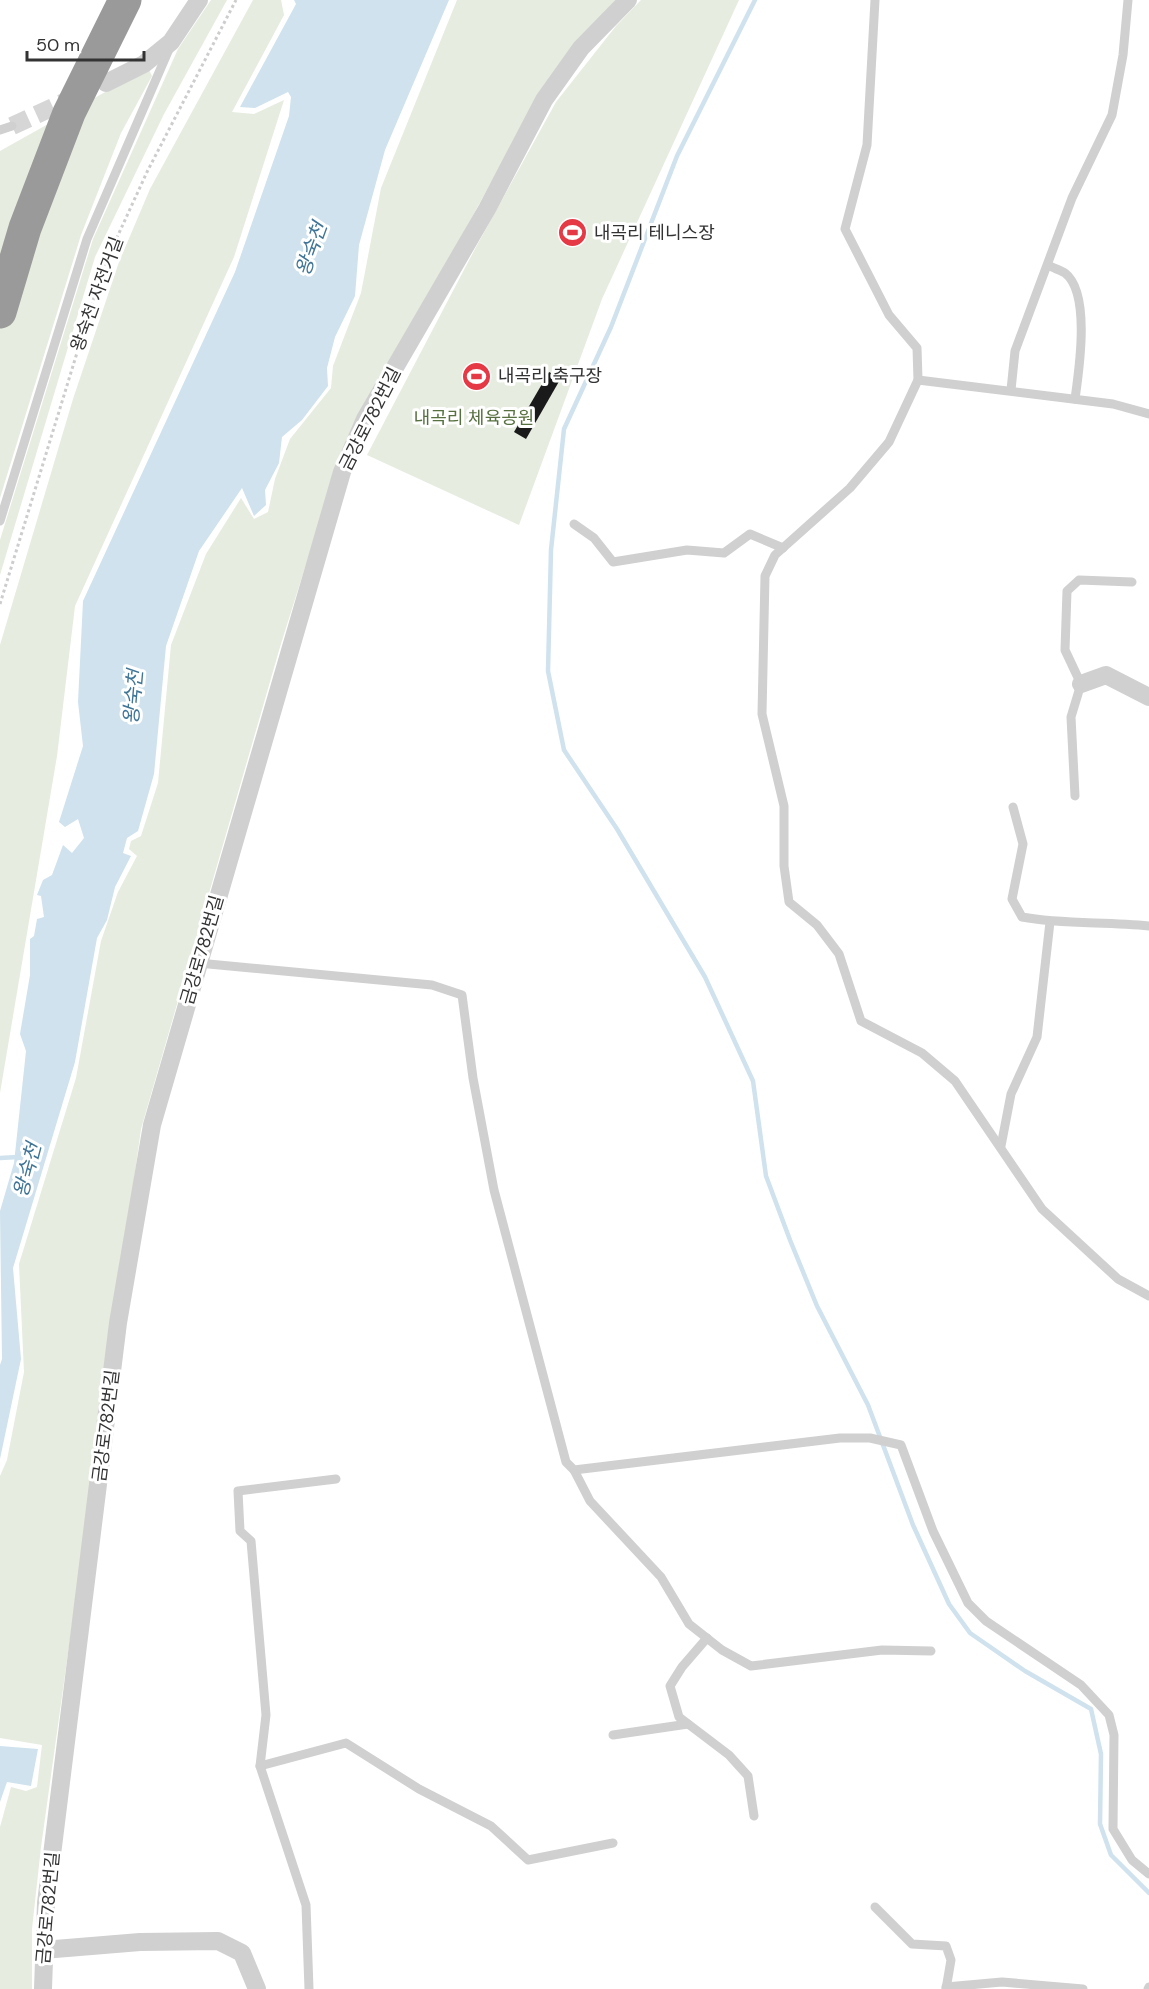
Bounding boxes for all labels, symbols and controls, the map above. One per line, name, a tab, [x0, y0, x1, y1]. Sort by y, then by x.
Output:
scale bar	[27, 24, 144, 62]
text: 50 m	[36, 33, 80, 57]
water label: 왕숙천	[289, 216, 334, 279]
sports icon: 내곡리 테니스장	[557, 217, 589, 249]
place label: 내곡리 테니스장	[594, 221, 715, 245]
street label: 왕숙천 자전거길	[65, 233, 129, 355]
sports icon: 내곡리 축구장	[461, 360, 493, 392]
street label: 금강로782번길	[334, 363, 406, 475]
place label: 내곡리 축구장	[498, 364, 602, 388]
park label: 내곡리 체육공원	[414, 406, 534, 430]
water label: 왕숙천	[118, 666, 149, 726]
street label: 금강로782번길	[175, 892, 229, 1008]
water label: 왕숙천	[7, 1137, 47, 1200]
street label: 금강로782번길	[87, 1368, 125, 1484]
street label: 금강로782번길	[31, 1851, 65, 1965]

